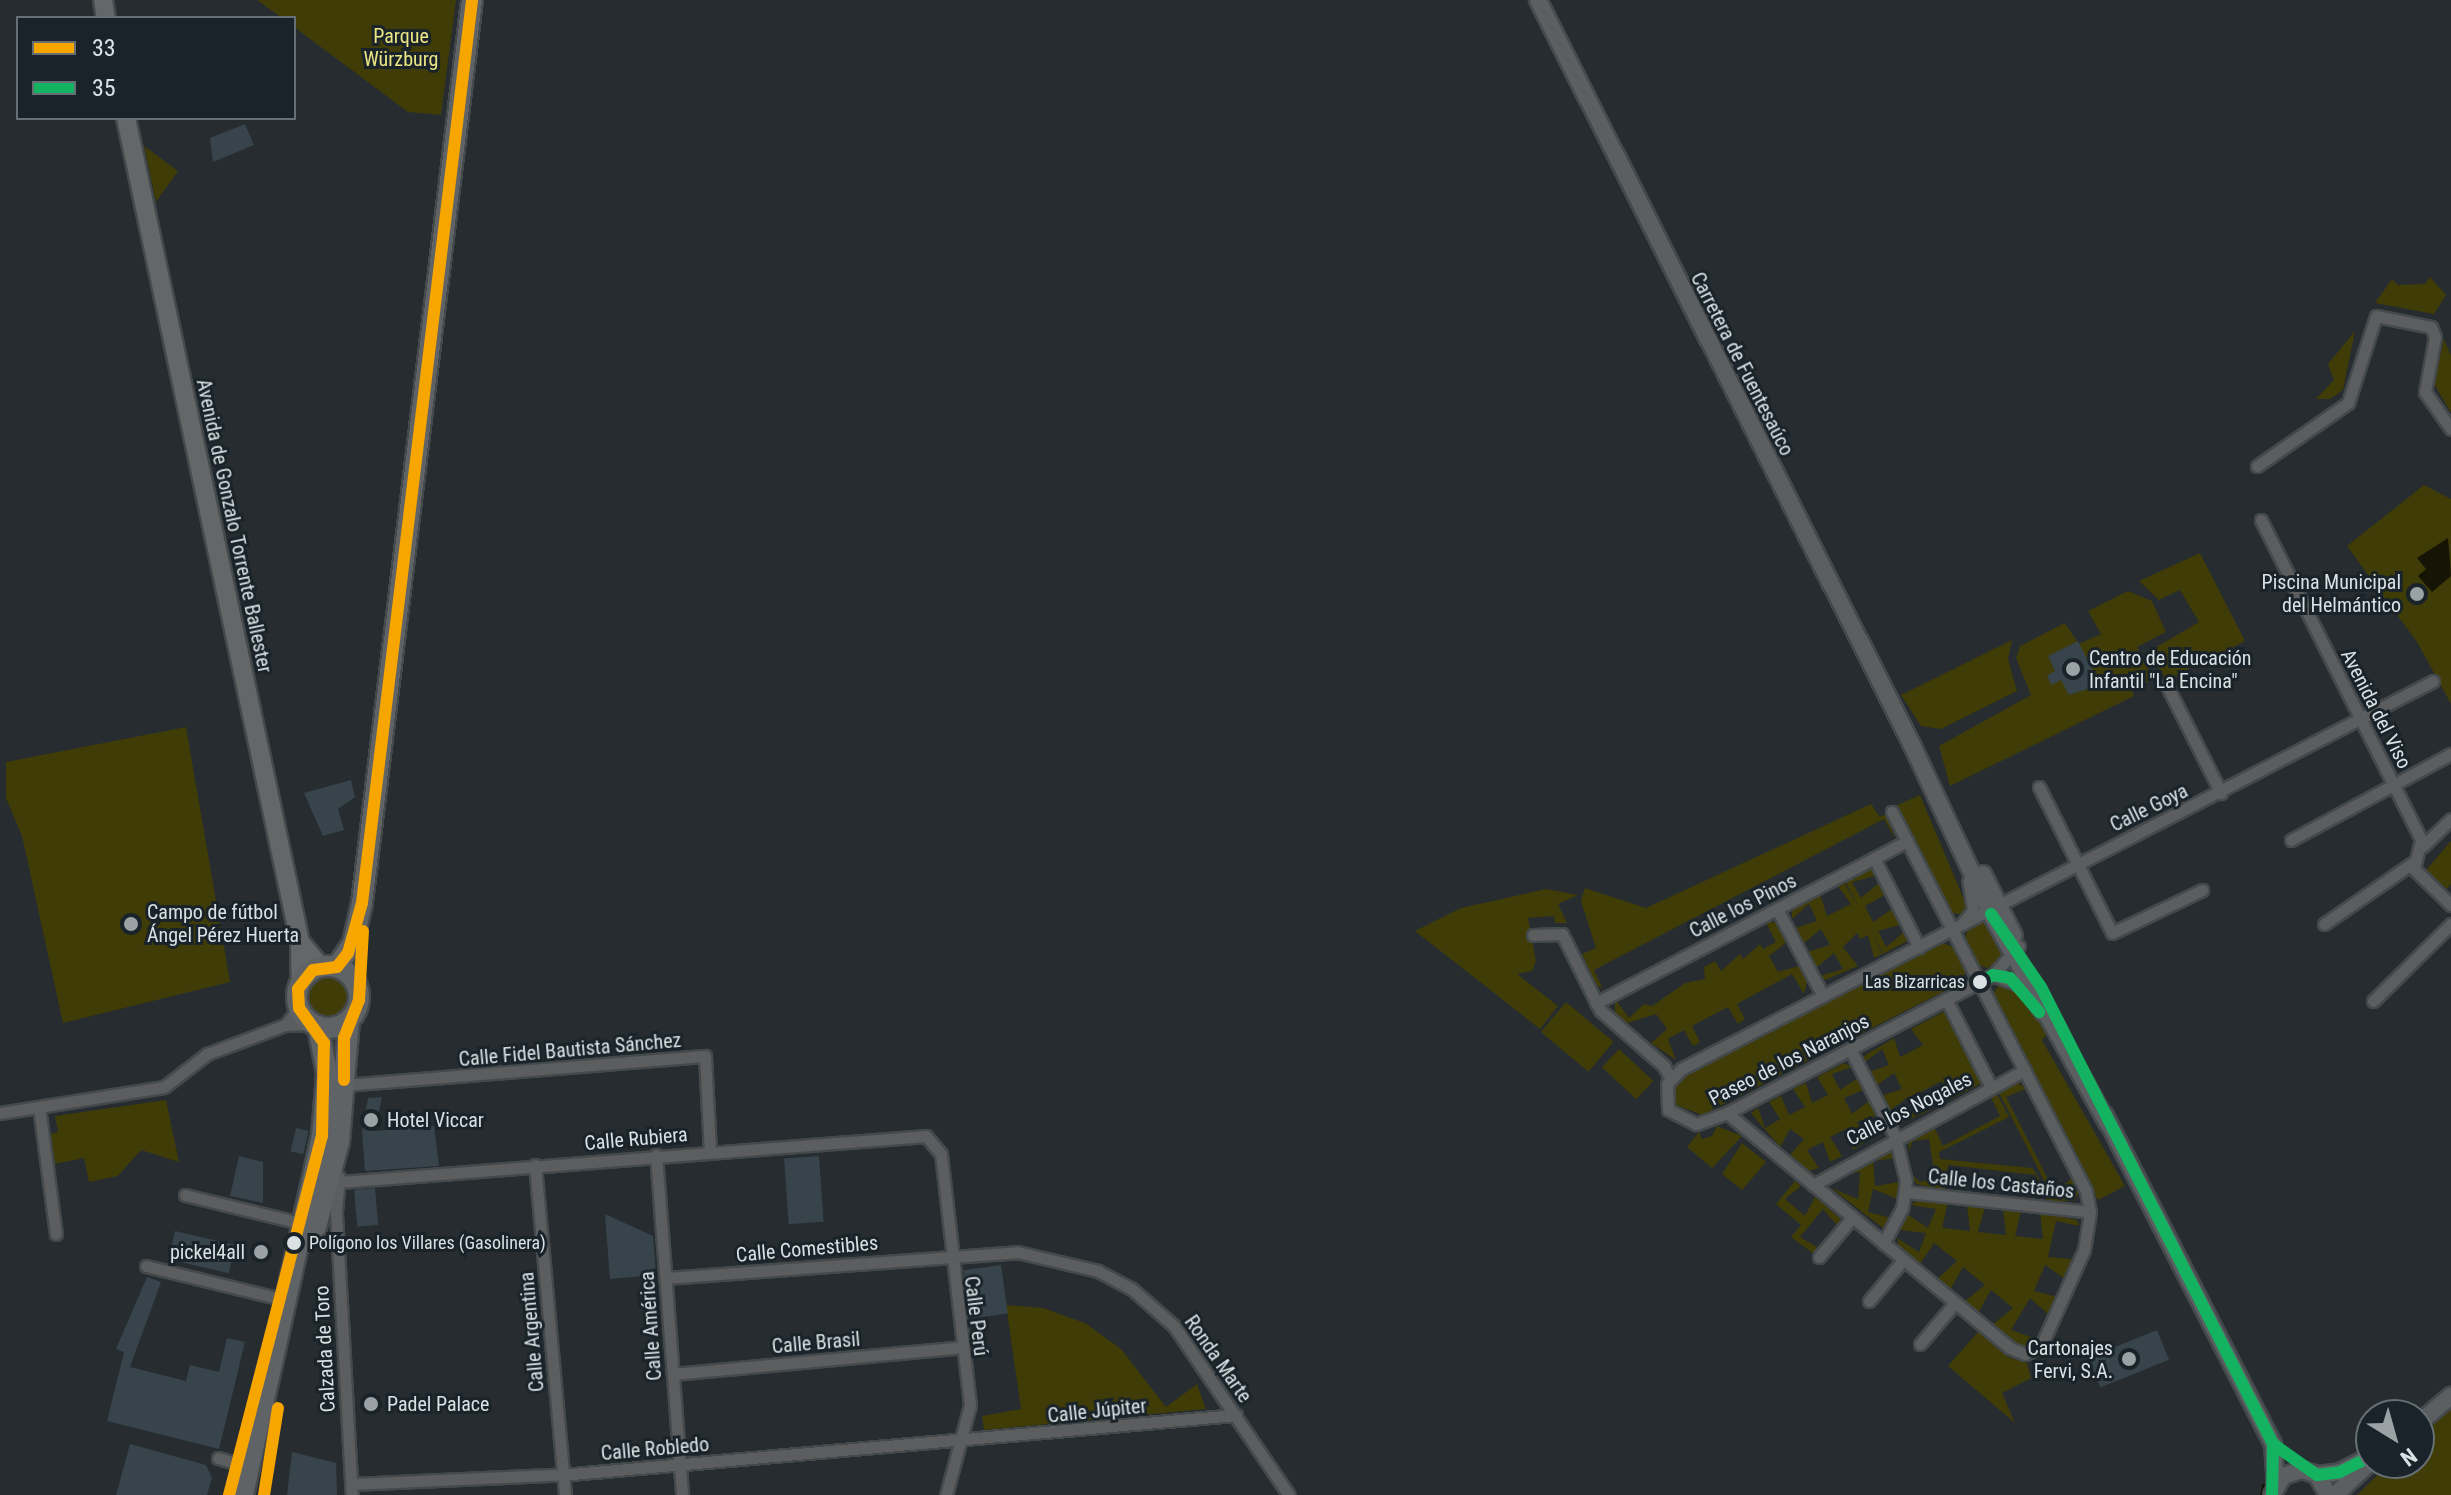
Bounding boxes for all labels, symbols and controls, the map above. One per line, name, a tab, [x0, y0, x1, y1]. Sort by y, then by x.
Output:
legend	[16, 16, 296, 120]
park label: Parque Würzburg	[364, 24, 438, 71]
text: 33	[92, 34, 116, 62]
text: 35	[92, 74, 116, 102]
street label: Carretera de Fuentesaúco	[1685, 268, 1799, 460]
street label: Avenida de Gonzalo Torrente Ballester	[191, 377, 277, 675]
place label: Piscina Municipal del Helmántico	[2262, 570, 2401, 617]
marker: Piscina Municipal del Helmántico	[2408, 585, 2426, 603]
street label: Avenida del Viso	[2336, 645, 2416, 773]
place label: Centro de Educación Infantil "La Encina"	[2089, 646, 2251, 693]
marker: Centro de Educación Infantil "La Encina"	[2064, 660, 2082, 678]
street label: Calle Goya	[2106, 779, 2192, 837]
street label: Calle los Pinos	[1685, 869, 1801, 943]
place label: Campo de fútbol Ángel Pérez Huerta	[147, 900, 299, 947]
marker: Campo de fútbol Ángel Pérez Huerta	[122, 915, 140, 933]
place label: Las Bizarricas	[1865, 971, 1965, 993]
marker: Las Bizarricas	[1972, 974, 1988, 990]
street label: Paseo de los Naranjos	[1705, 1009, 1873, 1111]
street label: Calle Fidel Bautista Sánchez	[458, 1028, 682, 1072]
street label: Calle los Nogales	[1842, 1067, 1976, 1151]
place label: Hotel Viccar	[387, 1108, 484, 1132]
marker: Hotel Viccar	[362, 1111, 380, 1129]
street label: Calle Rubiera	[583, 1123, 689, 1155]
street label: Calle los Castaños	[1927, 1164, 2075, 1204]
street label: Calle Comestibles	[735, 1231, 879, 1267]
place label: Polígono los Villares (Gasolinera)	[309, 1232, 546, 1254]
marker: Polígono los Villares (Gasolinera)	[286, 1235, 302, 1251]
place label: pickel4all	[170, 1240, 245, 1264]
marker: pickel4all	[252, 1243, 270, 1261]
street label: Calle Argentina	[515, 1271, 549, 1393]
street label: Calle América	[635, 1271, 667, 1381]
street label: Calle Perú	[959, 1275, 993, 1357]
street label: Calzada de Toro	[310, 1285, 340, 1413]
street label: Ronda Marte	[1179, 1311, 1257, 1407]
street label: Calle Brasil	[771, 1327, 861, 1359]
place label: Cartonajes Fervi, S.A.	[2027, 1336, 2113, 1383]
marker: Cartonajes Fervi, S.A.	[2120, 1350, 2138, 1368]
place label: Padel Palace	[387, 1392, 489, 1416]
street label: Calle Júpiter	[1046, 1394, 1148, 1428]
marker: Padel Palace	[362, 1395, 380, 1413]
north arrow	[2355, 1399, 2435, 1479]
street label: Calle Robledo	[600, 1432, 710, 1466]
text: N	[2396, 1443, 2421, 1471]

